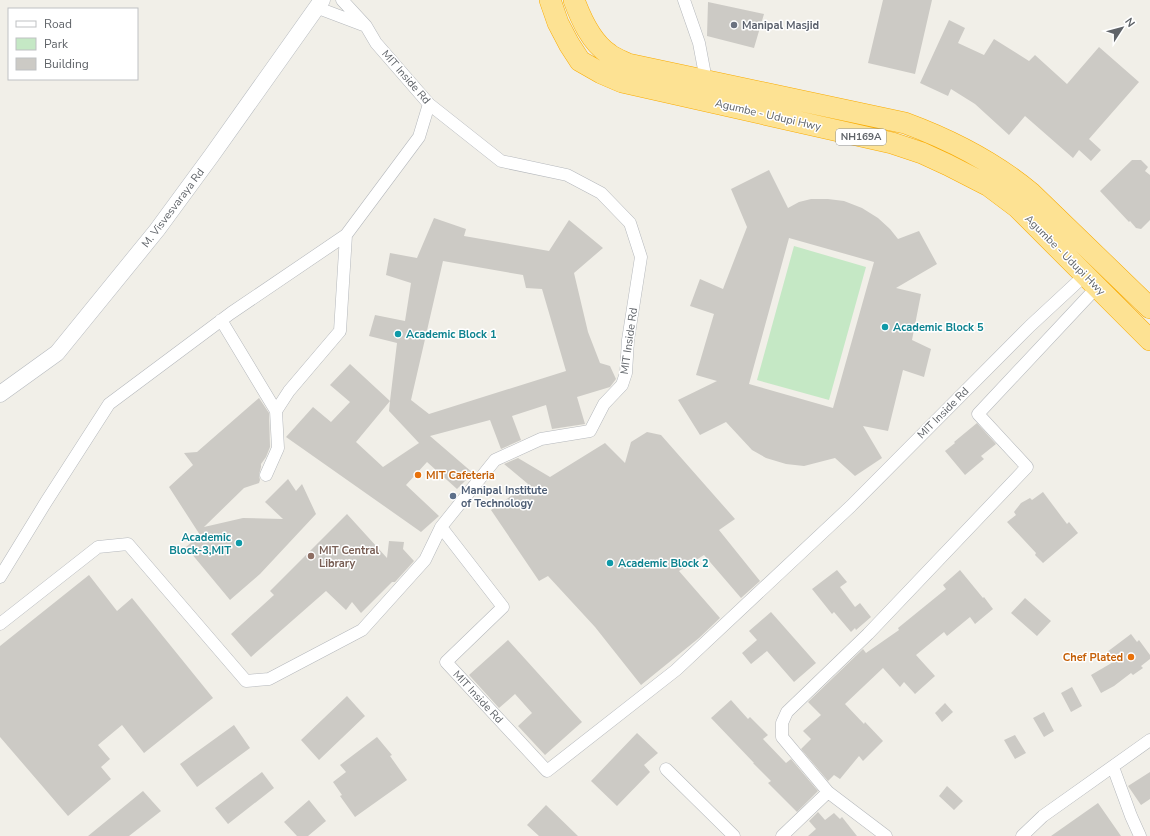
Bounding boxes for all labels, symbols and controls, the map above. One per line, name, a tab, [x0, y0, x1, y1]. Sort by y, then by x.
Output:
legend	[8, 8, 138, 80]
north arrow	[1102, 8, 1142, 48]
text: N	[1121, 15, 1138, 30]
text: Road	[44, 16, 72, 32]
place label: Manipal Masjid	[742, 18, 819, 33]
marker: Manipal Masjid	[729, 20, 739, 30]
text: Park	[44, 36, 69, 52]
street label: MIT Inside Rd	[378, 47, 434, 107]
text: Building	[44, 56, 89, 72]
street label: Agumbe - Udupi Hwy	[713, 95, 823, 135]
road number: NH169A	[836, 129, 886, 145]
street label: M. Visvesvaraya Rd	[138, 165, 208, 251]
street label: Agumbe - Udupi Hwy	[1021, 211, 1109, 299]
street label: MIT Inside Rd	[617, 307, 641, 375]
place label: Academic Block 5	[893, 320, 984, 335]
marker: Academic Block 5	[880, 322, 890, 332]
place label: Academic Block 1	[406, 327, 497, 342]
marker: Academic Block 1	[393, 329, 403, 339]
street label: MIT Inside Rd	[914, 384, 972, 442]
place label: MIT Cafeteria	[426, 468, 495, 483]
marker: MIT Cafeteria	[413, 470, 423, 480]
place label: Manipal Institute of Technology	[461, 483, 548, 511]
marker: Manipal Institute of Technology	[448, 491, 458, 501]
place label: Academic Block-3,MIT	[169, 530, 232, 558]
marker: Academic Block-3,MIT	[234, 538, 244, 548]
place label: MIT Central Library	[319, 543, 379, 571]
marker: MIT Central Library	[306, 551, 316, 561]
place label: Academic Block 2	[618, 556, 709, 571]
marker: Academic Block 2	[605, 558, 615, 568]
place label: Chef Plated	[1063, 650, 1123, 665]
marker: Chef Plated	[1126, 652, 1136, 662]
street label: MIT Inside Rd	[450, 667, 506, 727]

